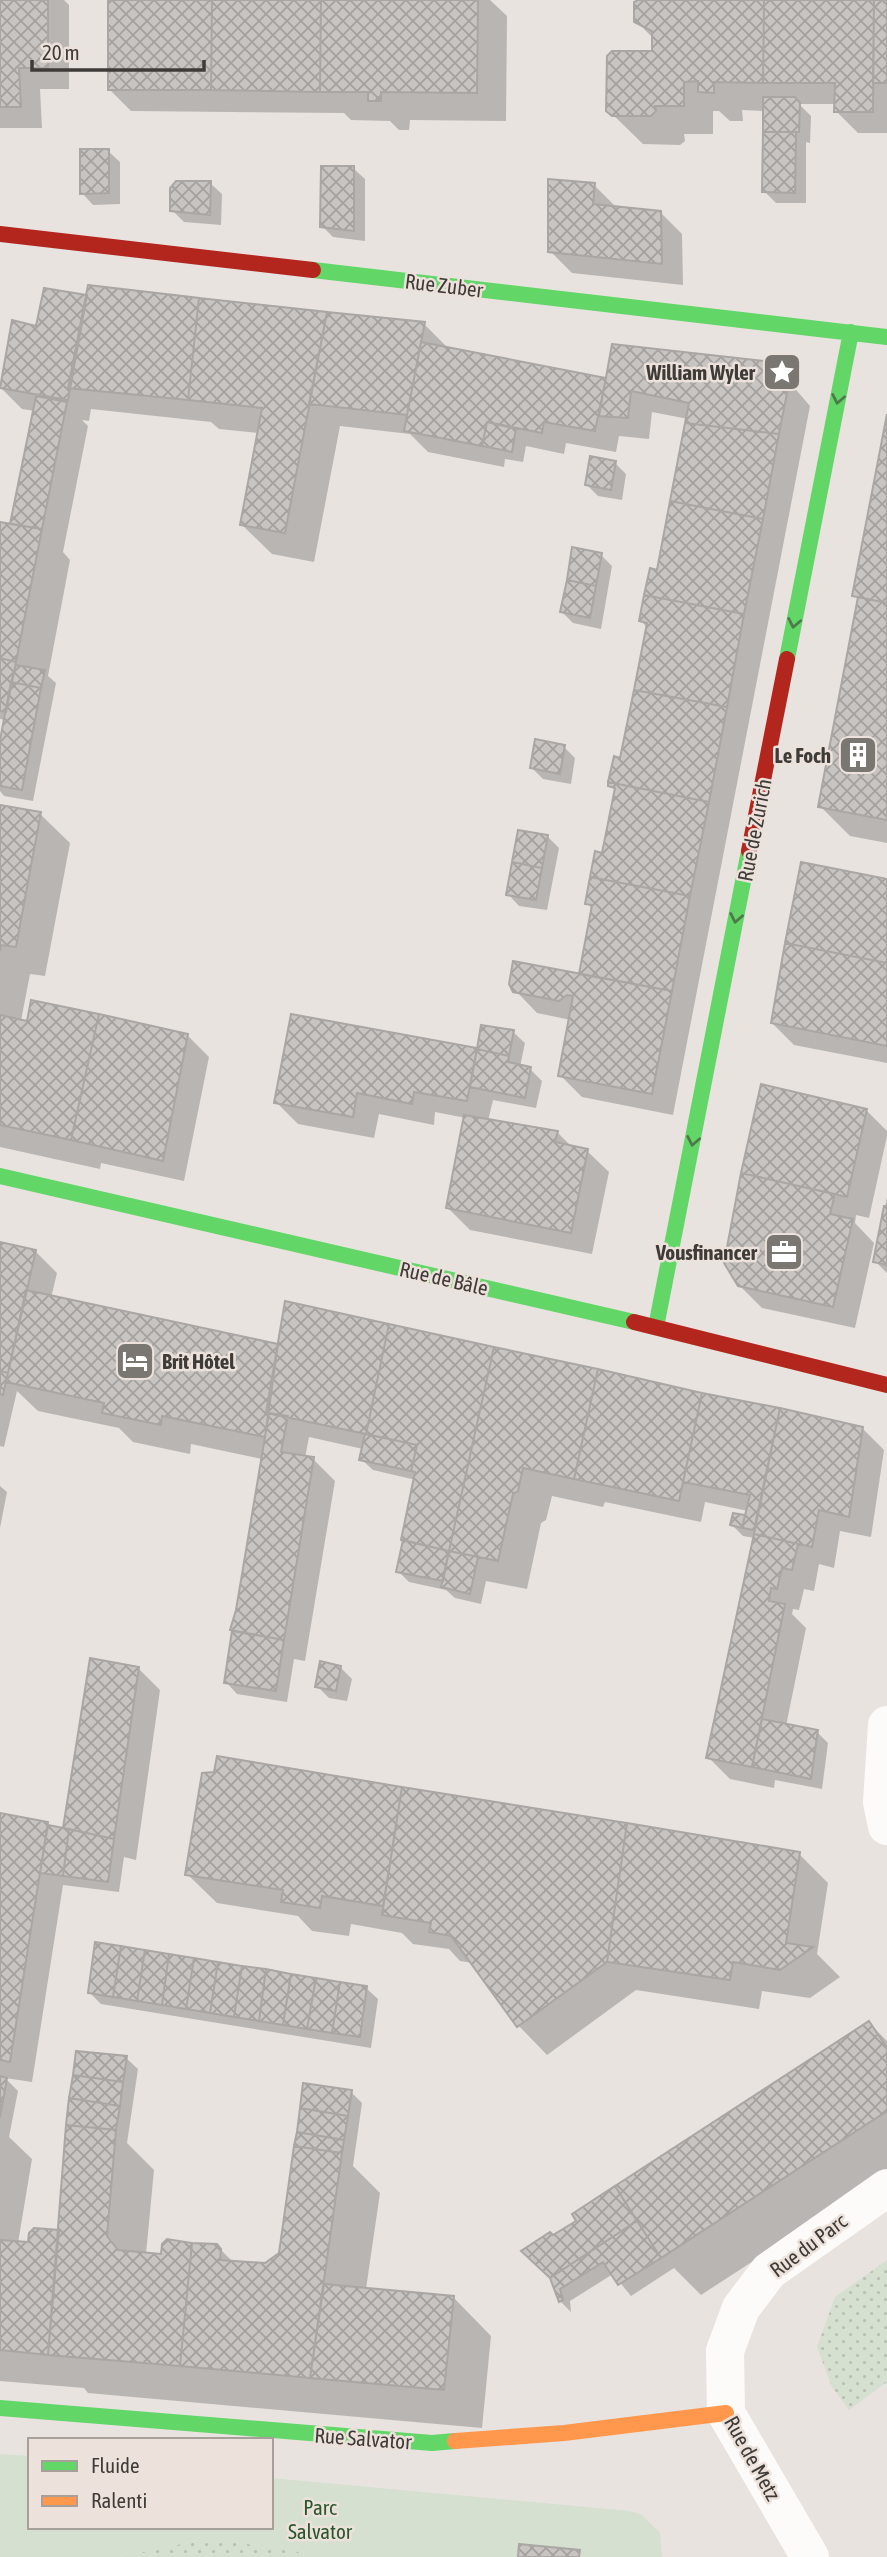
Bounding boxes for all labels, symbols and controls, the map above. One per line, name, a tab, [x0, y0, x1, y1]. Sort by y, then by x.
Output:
scale bar	[32, 28, 203, 72]
text: 20 m	[42, 40, 80, 64]
street label: Rue Zuber	[404, 268, 485, 302]
place icon: William Wyler	[761, 351, 803, 393]
place label: William Wyler	[645, 360, 756, 384]
one-way arrow	[831, 393, 846, 405]
one-way arrow	[787, 617, 802, 629]
building icon: Le Foch	[837, 734, 879, 776]
place label: Le Foch	[775, 743, 831, 767]
street label: Rue de Zurich	[732, 777, 776, 883]
one-way arrow	[730, 912, 745, 924]
one-way arrow	[686, 1135, 701, 1147]
office icon: Vousfinancer	[763, 1231, 805, 1273]
place label: Vousfinancer	[655, 1240, 758, 1264]
street label: Rue de Bâle	[397, 1256, 491, 1300]
hotel icon: Brit Hôtel	[114, 1340, 156, 1382]
place label: Brit Hôtel	[162, 1349, 235, 1373]
street label: Rue du Parc	[765, 2208, 851, 2282]
street label: Rue de Metz	[720, 2412, 786, 2505]
street label: Rue Salvator	[314, 2423, 413, 2453]
legend	[28, 2438, 273, 2529]
text: Fluide	[91, 2453, 140, 2477]
text: Ralenti	[91, 2488, 147, 2512]
park label: Parc Salvator	[288, 2495, 353, 2543]

